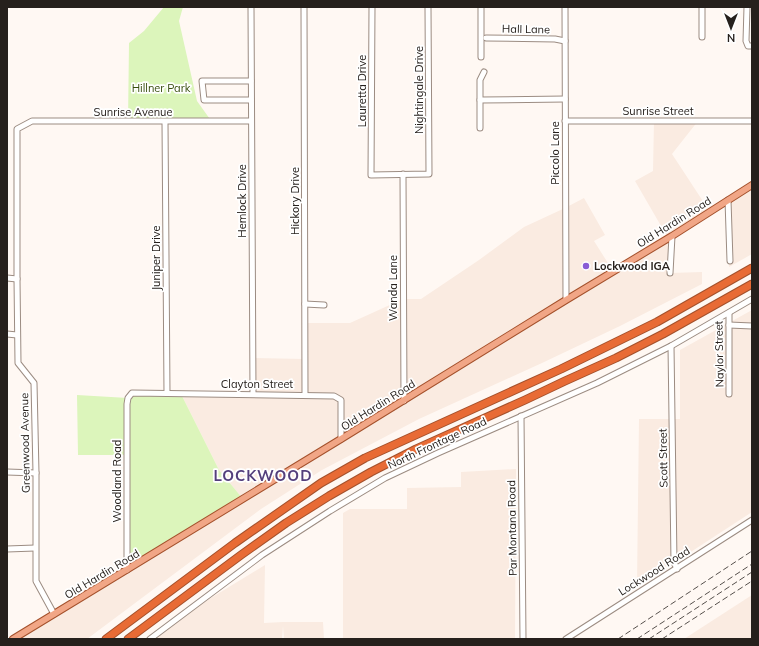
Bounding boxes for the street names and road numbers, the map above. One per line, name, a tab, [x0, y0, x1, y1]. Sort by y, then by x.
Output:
street label: Hall Lane	[502, 22, 550, 36]
street label: Nightingale Drive	[412, 46, 426, 134]
street label: Lauretta Drive	[355, 55, 369, 127]
street label: Sunrise Street	[623, 104, 694, 118]
street label: Sunrise Avenue	[94, 105, 172, 119]
street label: Piccolo Lane	[548, 121, 562, 185]
street label: Hemlock Drive	[235, 164, 249, 238]
street label: Hickory Drive	[288, 167, 302, 235]
street label: Old Hardin Road	[634, 194, 714, 250]
street label: Juniper Drive	[149, 225, 163, 291]
street label: Wanda Lane	[386, 255, 400, 321]
street label: Naylor Street	[711, 320, 727, 388]
street label: Clayton Street	[221, 377, 293, 391]
street label: Old Hardin Road	[338, 377, 418, 433]
street label: Greenwood Avenue	[17, 393, 33, 493]
street label: North Frontage Road	[385, 414, 489, 472]
street label: Scott Street	[655, 428, 671, 488]
street label: Woodland Road	[110, 440, 124, 522]
street label: Par Montana Road	[504, 480, 520, 576]
street label: Lockwood Road	[616, 543, 692, 599]
street label: Old Hardin Road	[62, 546, 142, 602]

